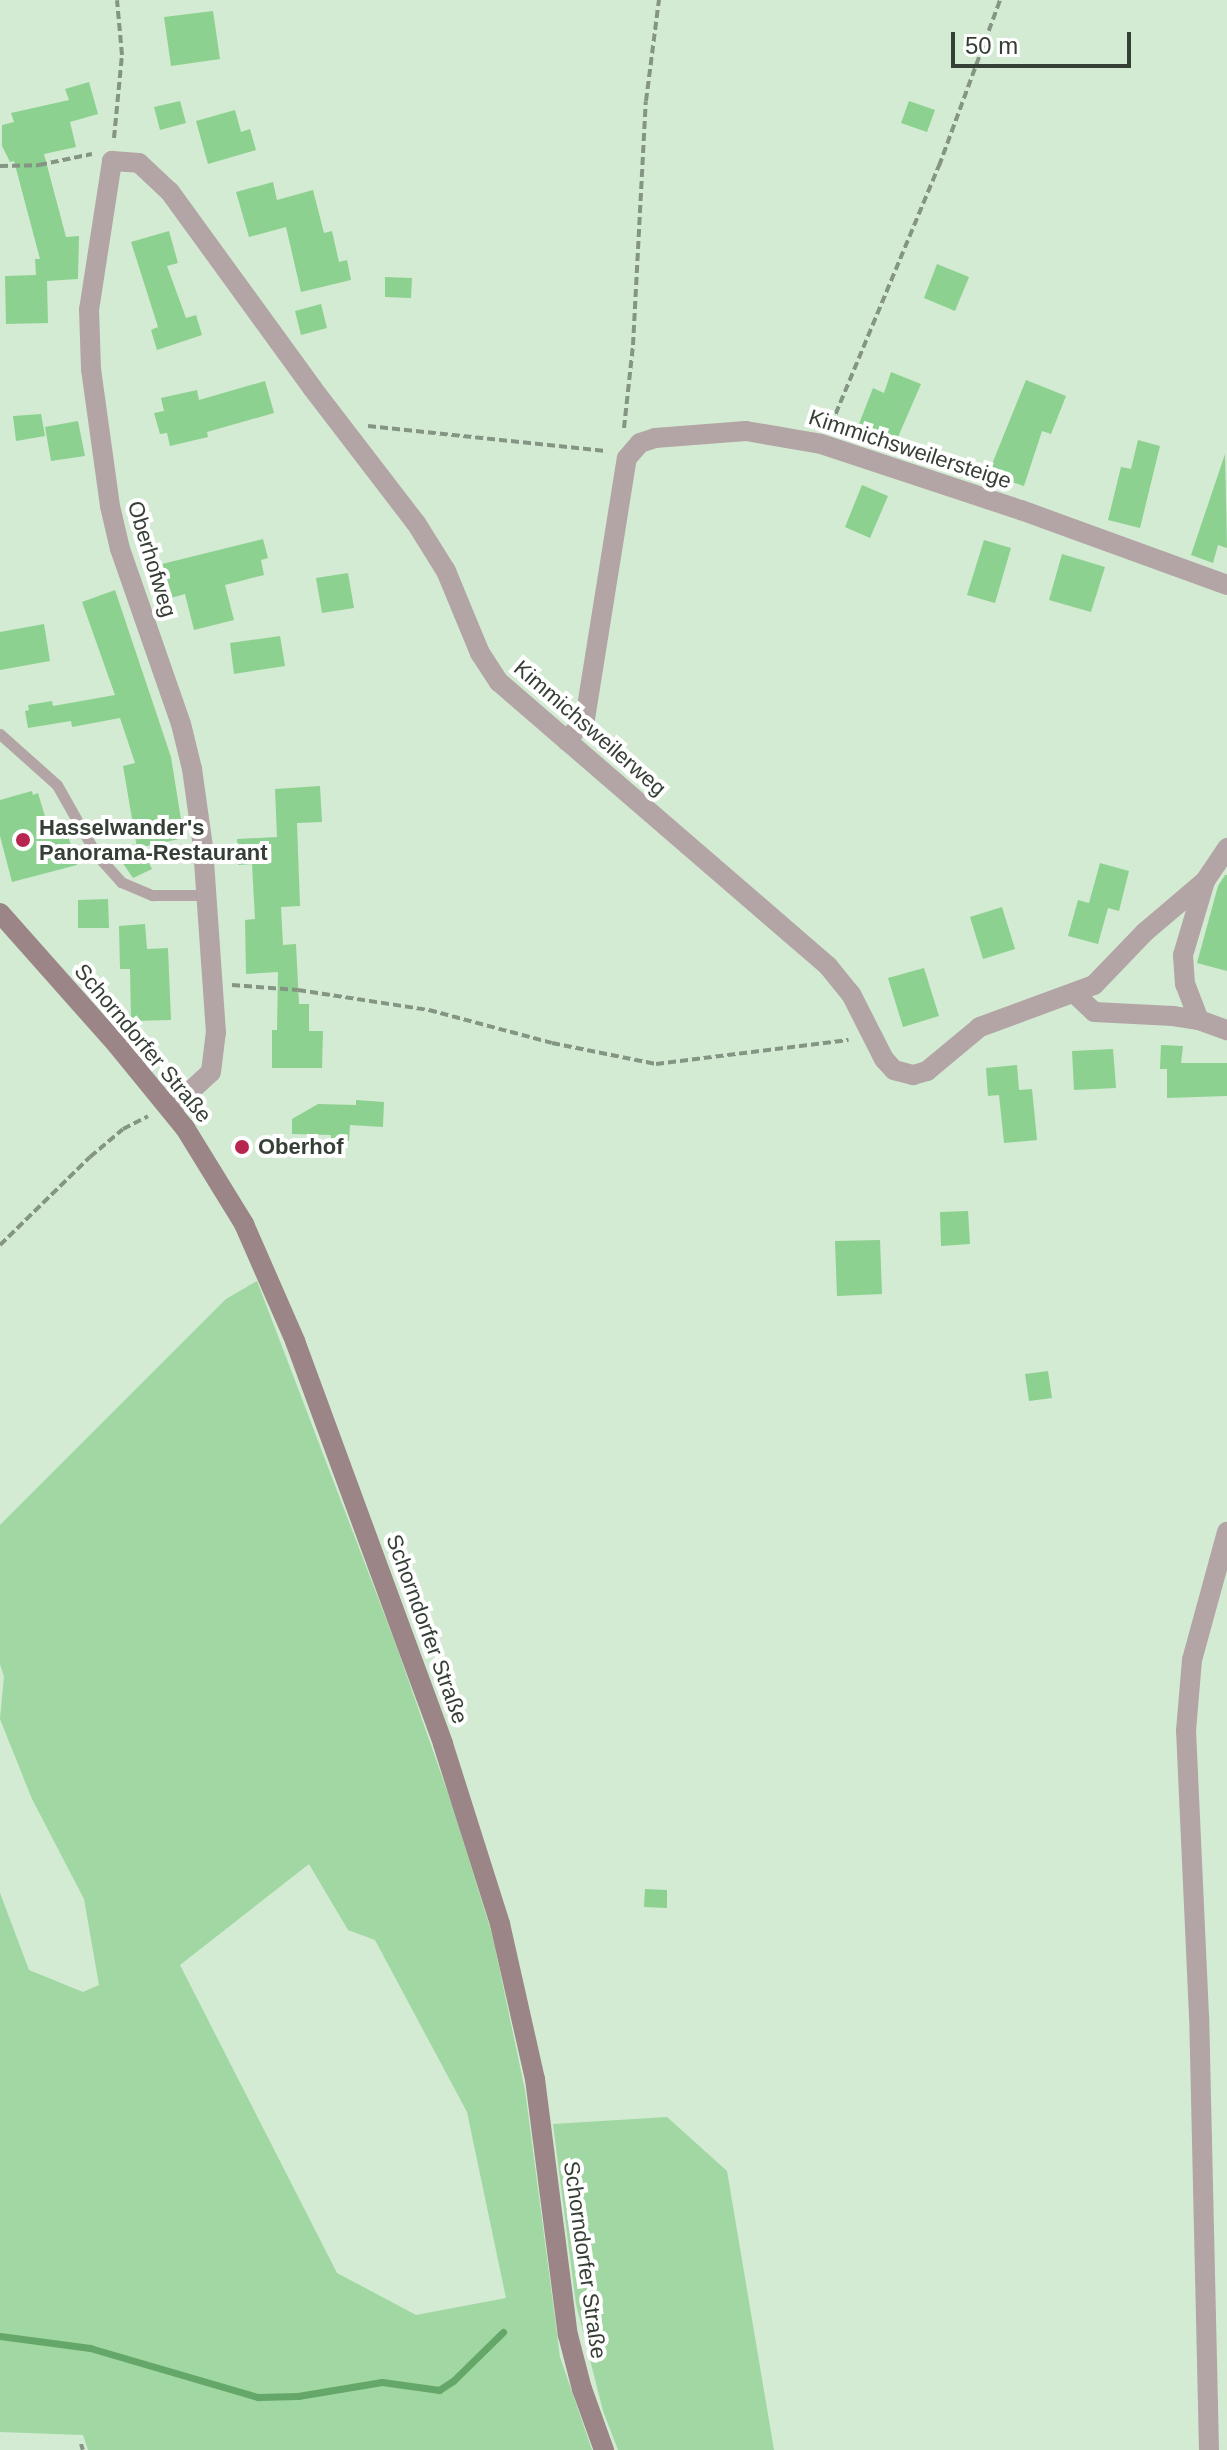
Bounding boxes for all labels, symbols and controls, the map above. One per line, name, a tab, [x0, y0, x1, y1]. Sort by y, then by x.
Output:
scale bar	[955, 16, 1135, 66]
text: 50 m	[965, 32, 1018, 59]
street label: Kimmichsweilersteige	[805, 404, 1015, 494]
street label: Oberhofweg	[122, 498, 182, 620]
street label: Kimmichsweilerweg	[508, 655, 672, 801]
place label: Hasselwander's Panorama-Restaurant	[39, 814, 268, 866]
marker: Hasselwander's Panorama-Restaurant	[14, 831, 32, 849]
street label: Schorndorfer Straße	[69, 958, 217, 1128]
place label: Oberhof	[258, 1134, 344, 1160]
marker: Oberhof	[233, 1138, 251, 1156]
street label: Schorndorfer Straße	[381, 1531, 473, 1727]
street label: Schorndorfer Straße	[558, 2159, 612, 2361]

